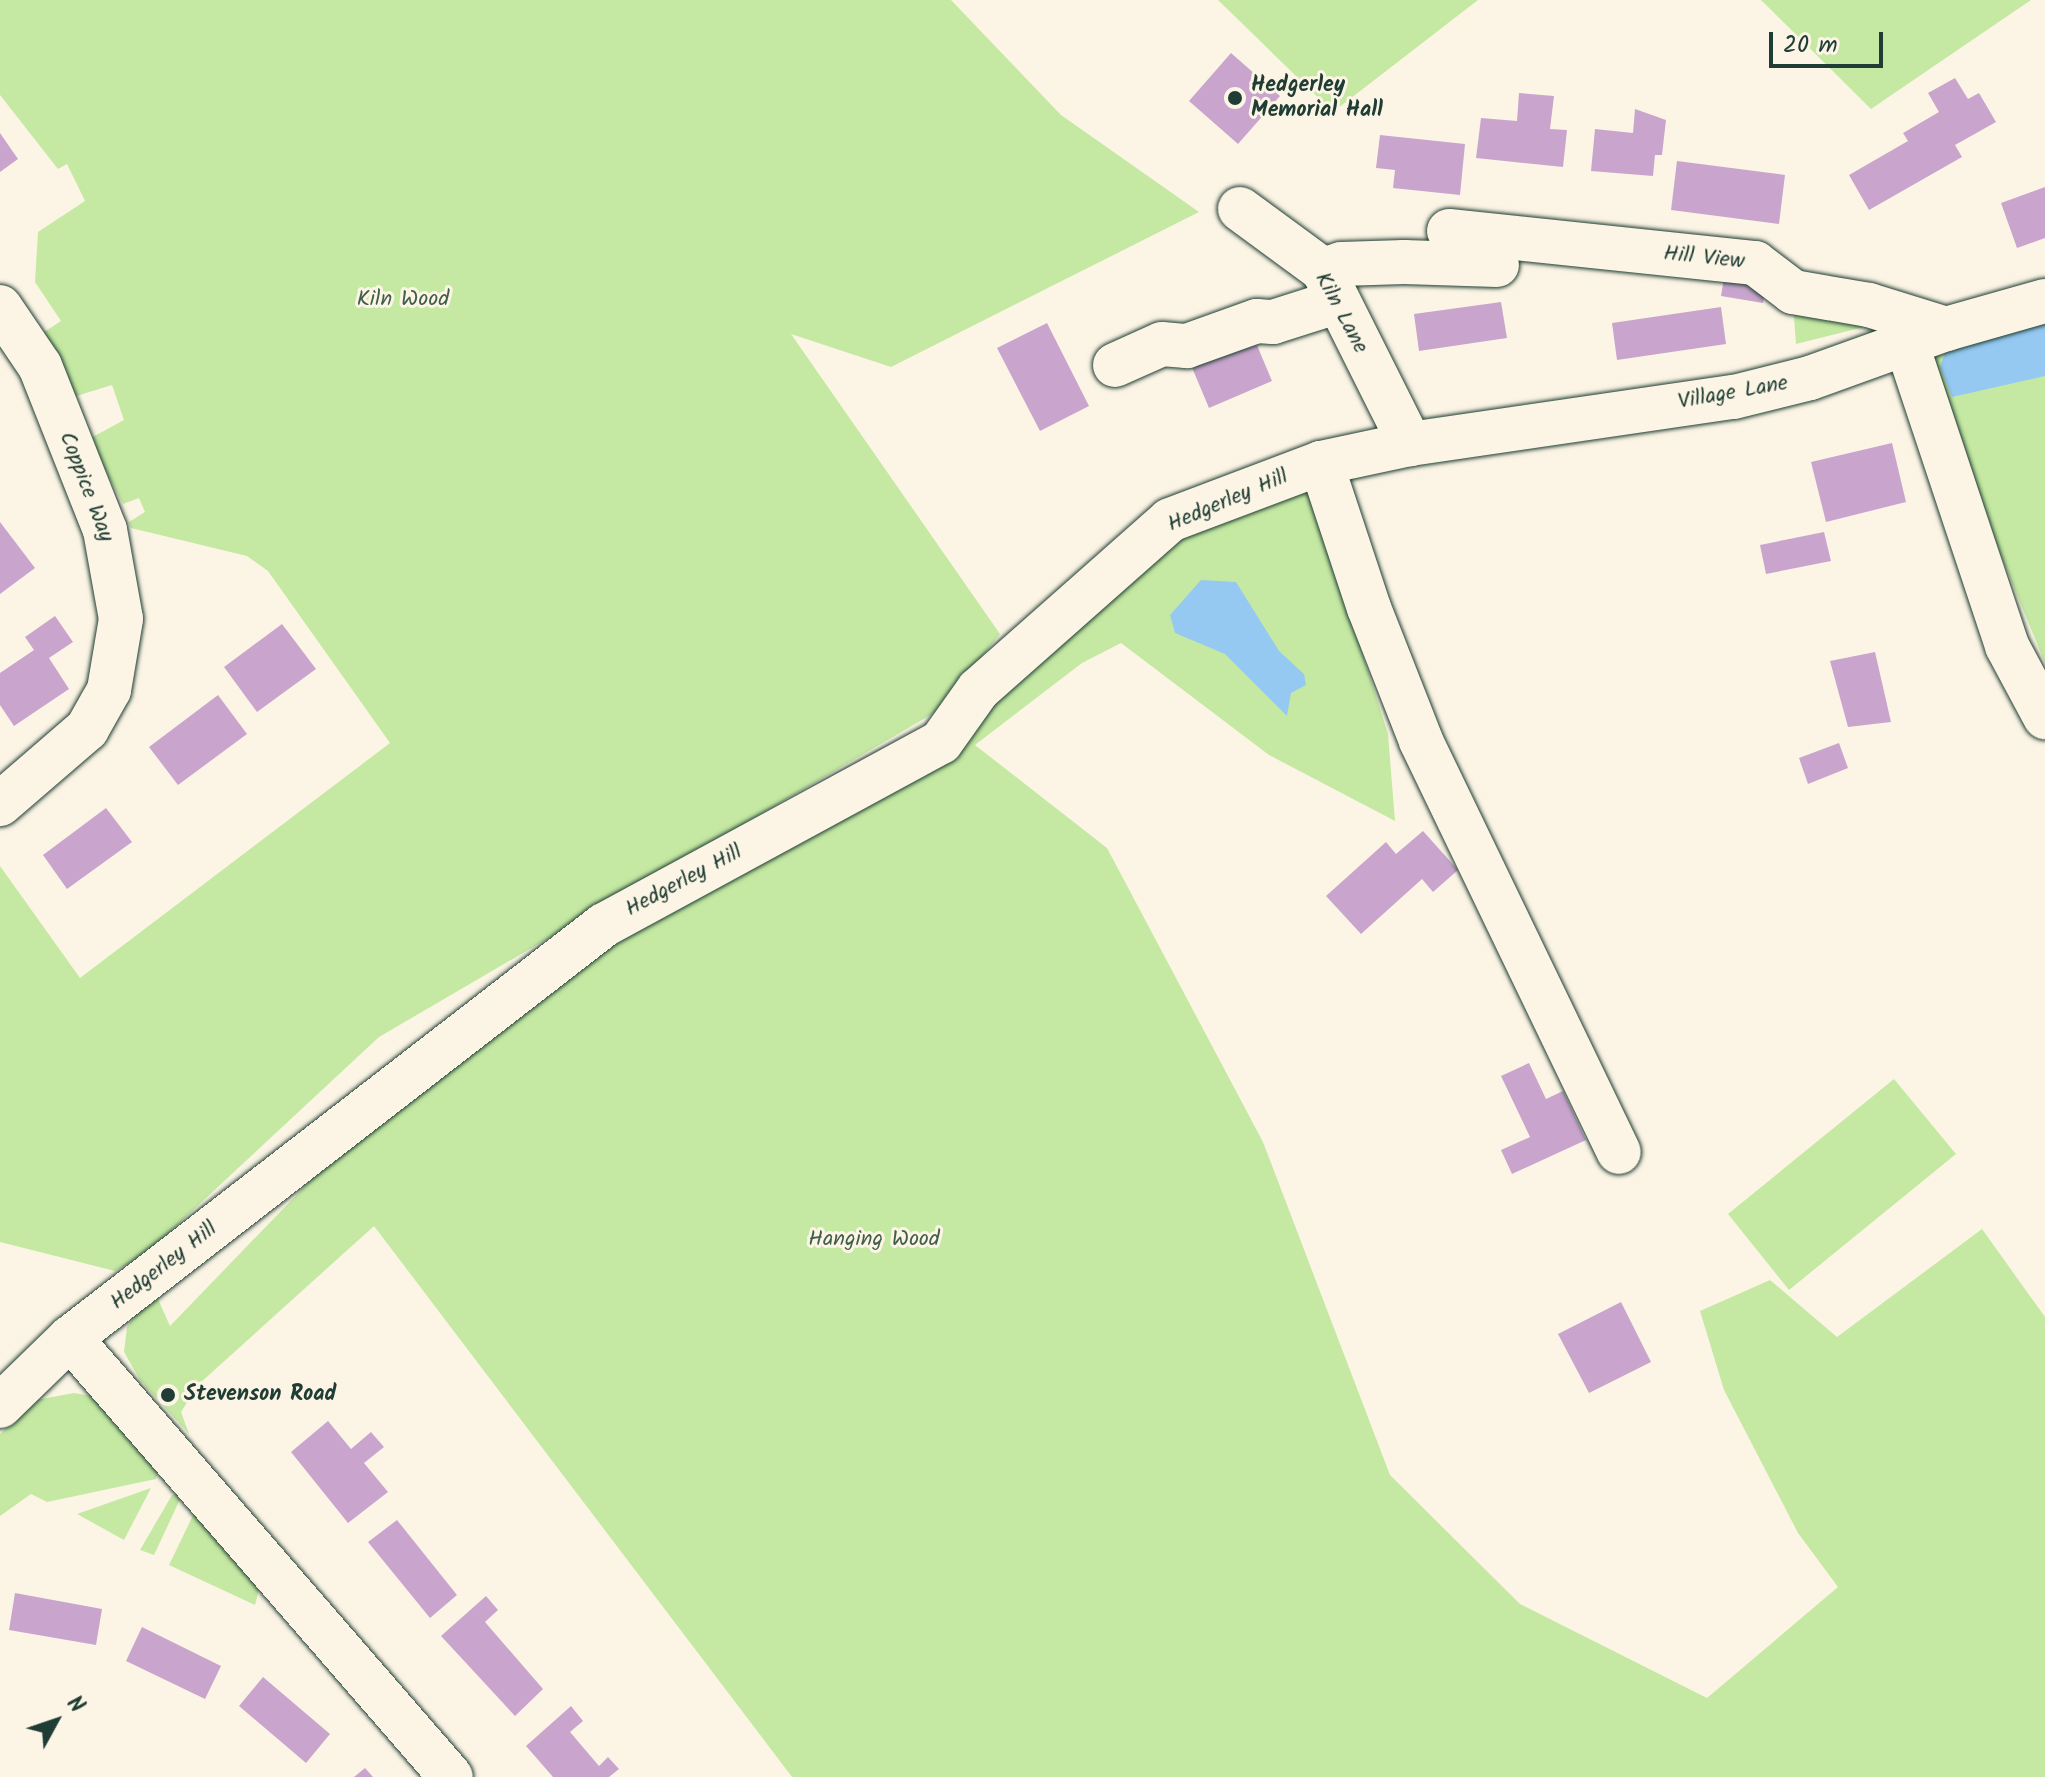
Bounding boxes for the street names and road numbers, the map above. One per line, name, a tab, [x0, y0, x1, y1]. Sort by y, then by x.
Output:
street label: Hill View	[1662, 241, 1746, 275]
street label: Kiln Lane	[1309, 268, 1373, 358]
street label: Village Lane	[1676, 370, 1790, 416]
street label: Coppice Way	[53, 428, 119, 546]
street label: Hedgerley Hill	[1164, 464, 1292, 538]
street label: Hedgerley Hill	[621, 839, 747, 923]
street label: Hedgerley Hill	[105, 1216, 223, 1316]

